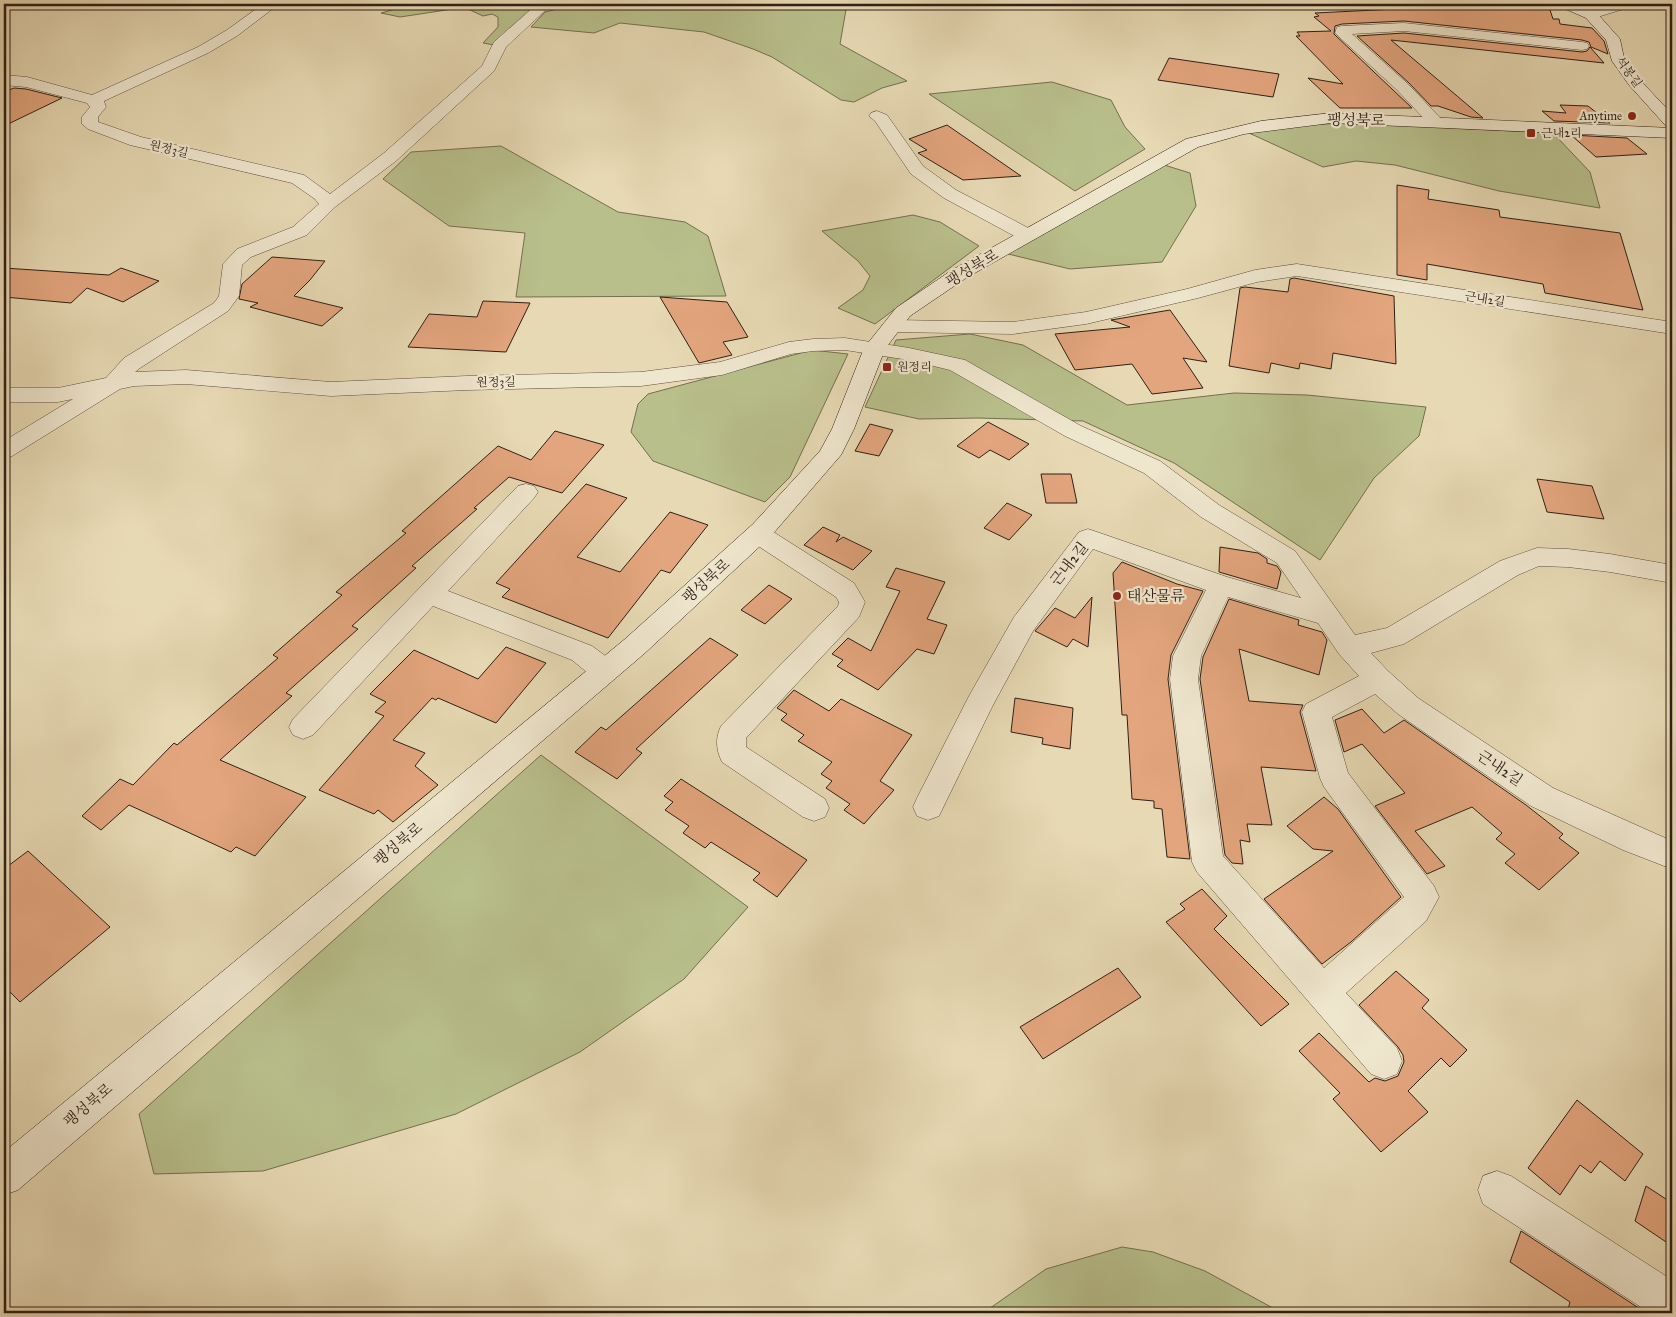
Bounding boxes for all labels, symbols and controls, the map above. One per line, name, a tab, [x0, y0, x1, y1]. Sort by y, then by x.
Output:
street label: 석봉길	[1613, 54, 1645, 90]
place label: Anytime	[1578, 109, 1622, 123]
street label: 팽성북로	[1327, 110, 1386, 130]
marker: Anytime	[1626, 110, 1638, 122]
place label: 근내2리	[1541, 126, 1582, 140]
marker: 근내2리	[1525, 127, 1537, 139]
street label: 원정3길	[148, 138, 190, 160]
street label: 팽성북로	[943, 245, 1002, 291]
street label: 근내2길	[1464, 289, 1506, 309]
place label: 원정리	[897, 360, 932, 374]
marker: 원정리	[881, 361, 893, 373]
street label: 원정3길	[476, 375, 516, 389]
street label: 근내2길	[1046, 538, 1092, 590]
street label: 팽성북로	[678, 555, 734, 607]
place label: 태산물류	[1127, 587, 1185, 605]
marker: 태산물류	[1111, 590, 1123, 602]
street label: 근내2길	[1474, 746, 1526, 790]
street label: 팽성북로	[370, 818, 426, 870]
street label: 팽성북로	[60, 1079, 116, 1131]

